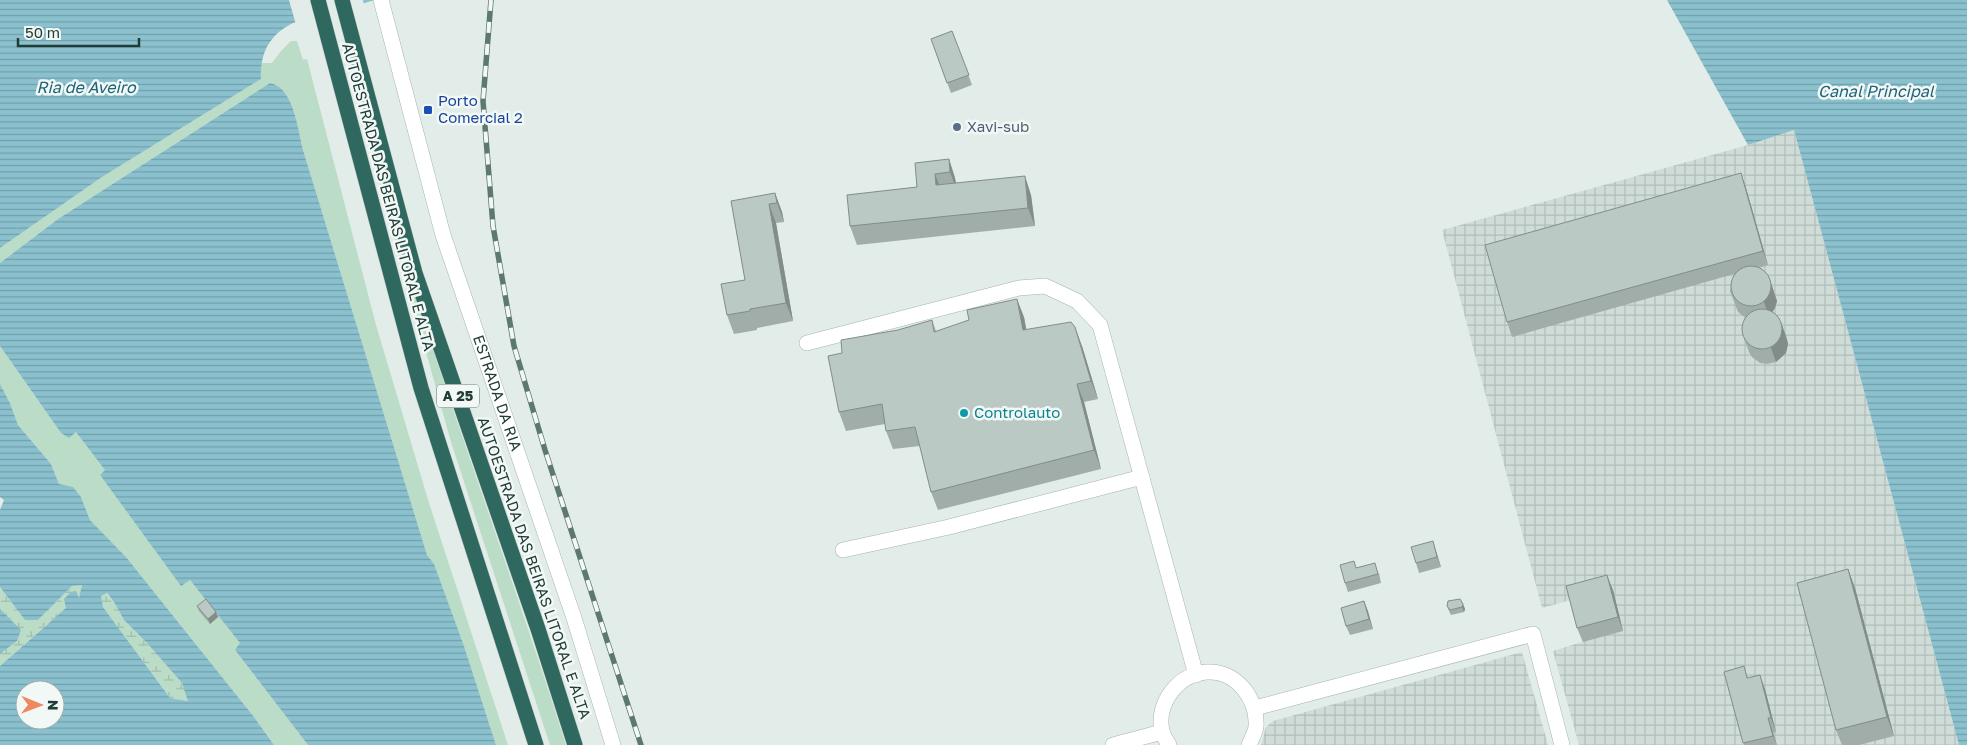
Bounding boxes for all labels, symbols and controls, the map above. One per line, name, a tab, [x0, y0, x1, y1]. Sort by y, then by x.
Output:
scale bar	[18, 15, 139, 47]
text: 50 m	[25, 23, 60, 41]
street label: AUTOESTRADA DAS BEIRAS LITORAL E ALTA	[339, 41, 439, 353]
water label: Ria de Aveiro	[37, 77, 137, 97]
water label: Canal Principal	[1818, 81, 1935, 101]
place label: Porto Comercial 2	[438, 91, 523, 126]
marker: Porto Comercial 2	[422, 104, 434, 116]
place label: Xavi-sub	[967, 117, 1029, 135]
marker: Xavi-sub	[951, 121, 963, 133]
street label: ESTRADA DA RIA	[470, 332, 526, 453]
road number: A 25	[437, 384, 479, 408]
place label: Controlauto	[974, 403, 1060, 421]
marker: Controlauto	[958, 407, 970, 419]
street label: AUTOESTRADA DAS BEIRAS LITORAL E ALTA	[475, 414, 595, 721]
north arrow	[15, 680, 65, 730]
text: N	[45, 700, 62, 711]

